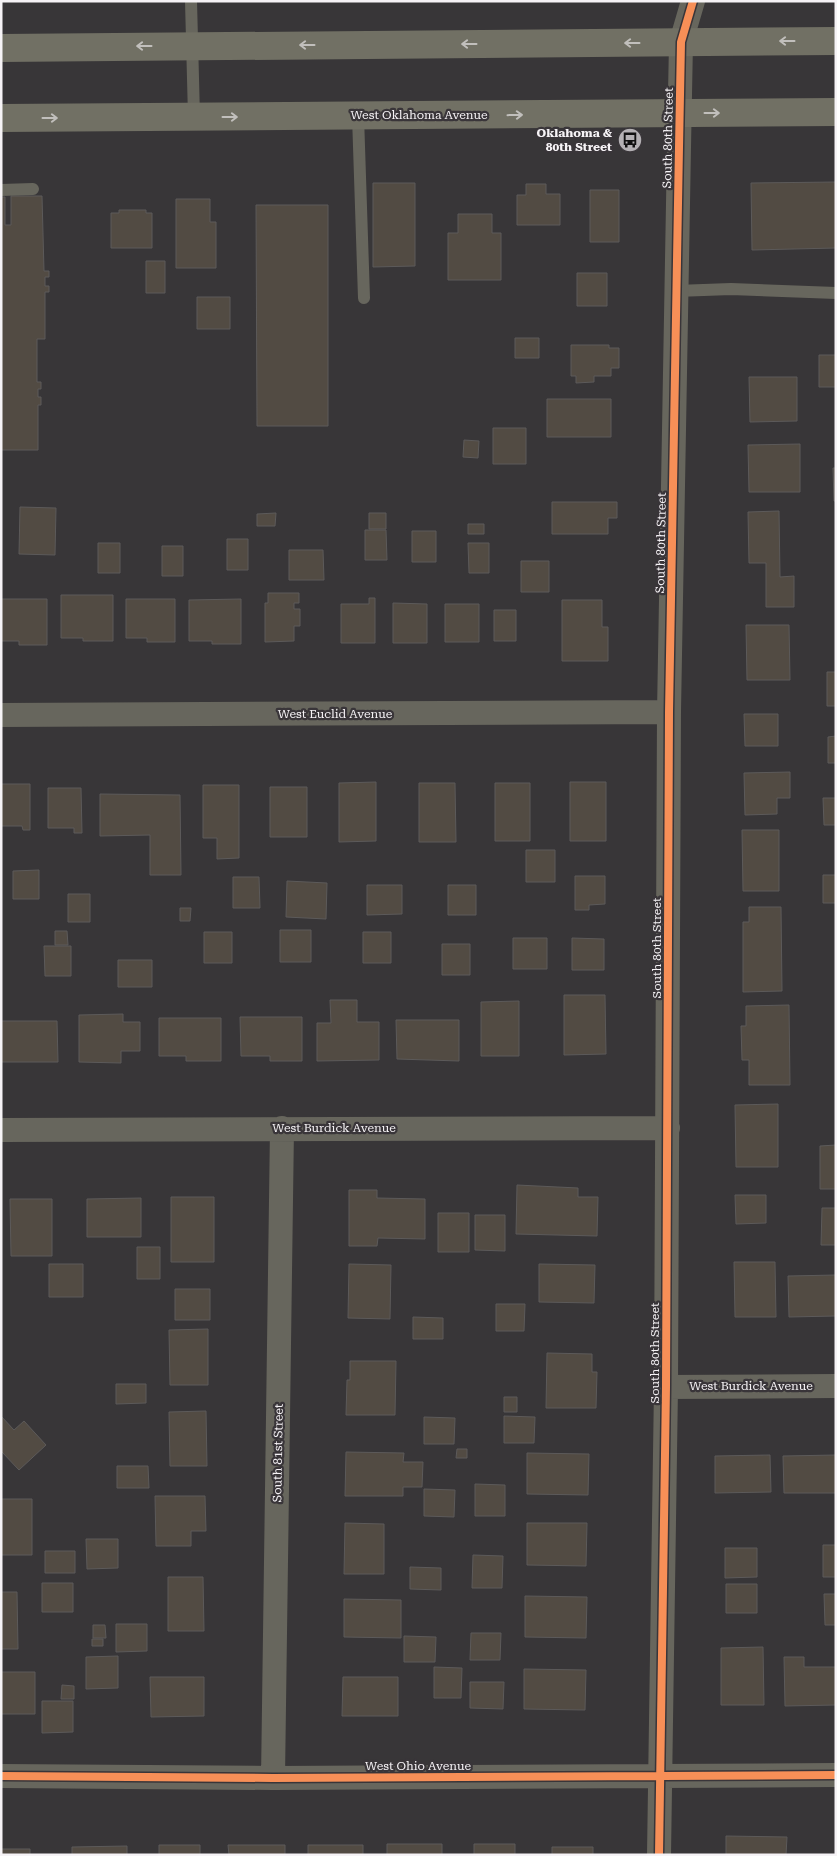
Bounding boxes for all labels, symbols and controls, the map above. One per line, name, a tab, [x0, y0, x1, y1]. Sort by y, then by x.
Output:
one-way arrow	[779, 36, 796, 46]
one-way arrow	[624, 38, 640, 47]
one-way arrow	[462, 39, 478, 49]
one-way arrow	[299, 40, 316, 50]
one-way arrow	[137, 41, 153, 51]
street label: South 80th Street	[660, 87, 676, 189]
street label: West Oklahoma Avenue	[350, 108, 488, 122]
one-way arrow	[704, 108, 720, 118]
one-way arrow	[507, 110, 523, 119]
one-way arrow	[222, 112, 238, 122]
one-way arrow	[42, 113, 58, 123]
place label: Oklahoma & 80th Street	[537, 126, 612, 154]
bus stop icon: Oklahoma & 80th Street	[617, 127, 643, 153]
street label: South 80th Street	[653, 492, 669, 594]
street label: West Euclid Avenue	[278, 707, 393, 721]
street label: South 80th Street	[650, 897, 664, 998]
street label: West Burdick Avenue	[272, 1121, 396, 1135]
street label: South 80th Street	[648, 1302, 662, 1403]
street label: West Burdick Avenue	[689, 1379, 813, 1393]
street label: South 81st Street	[270, 1403, 286, 1503]
street label: West Ohio Avenue	[365, 1759, 471, 1773]

